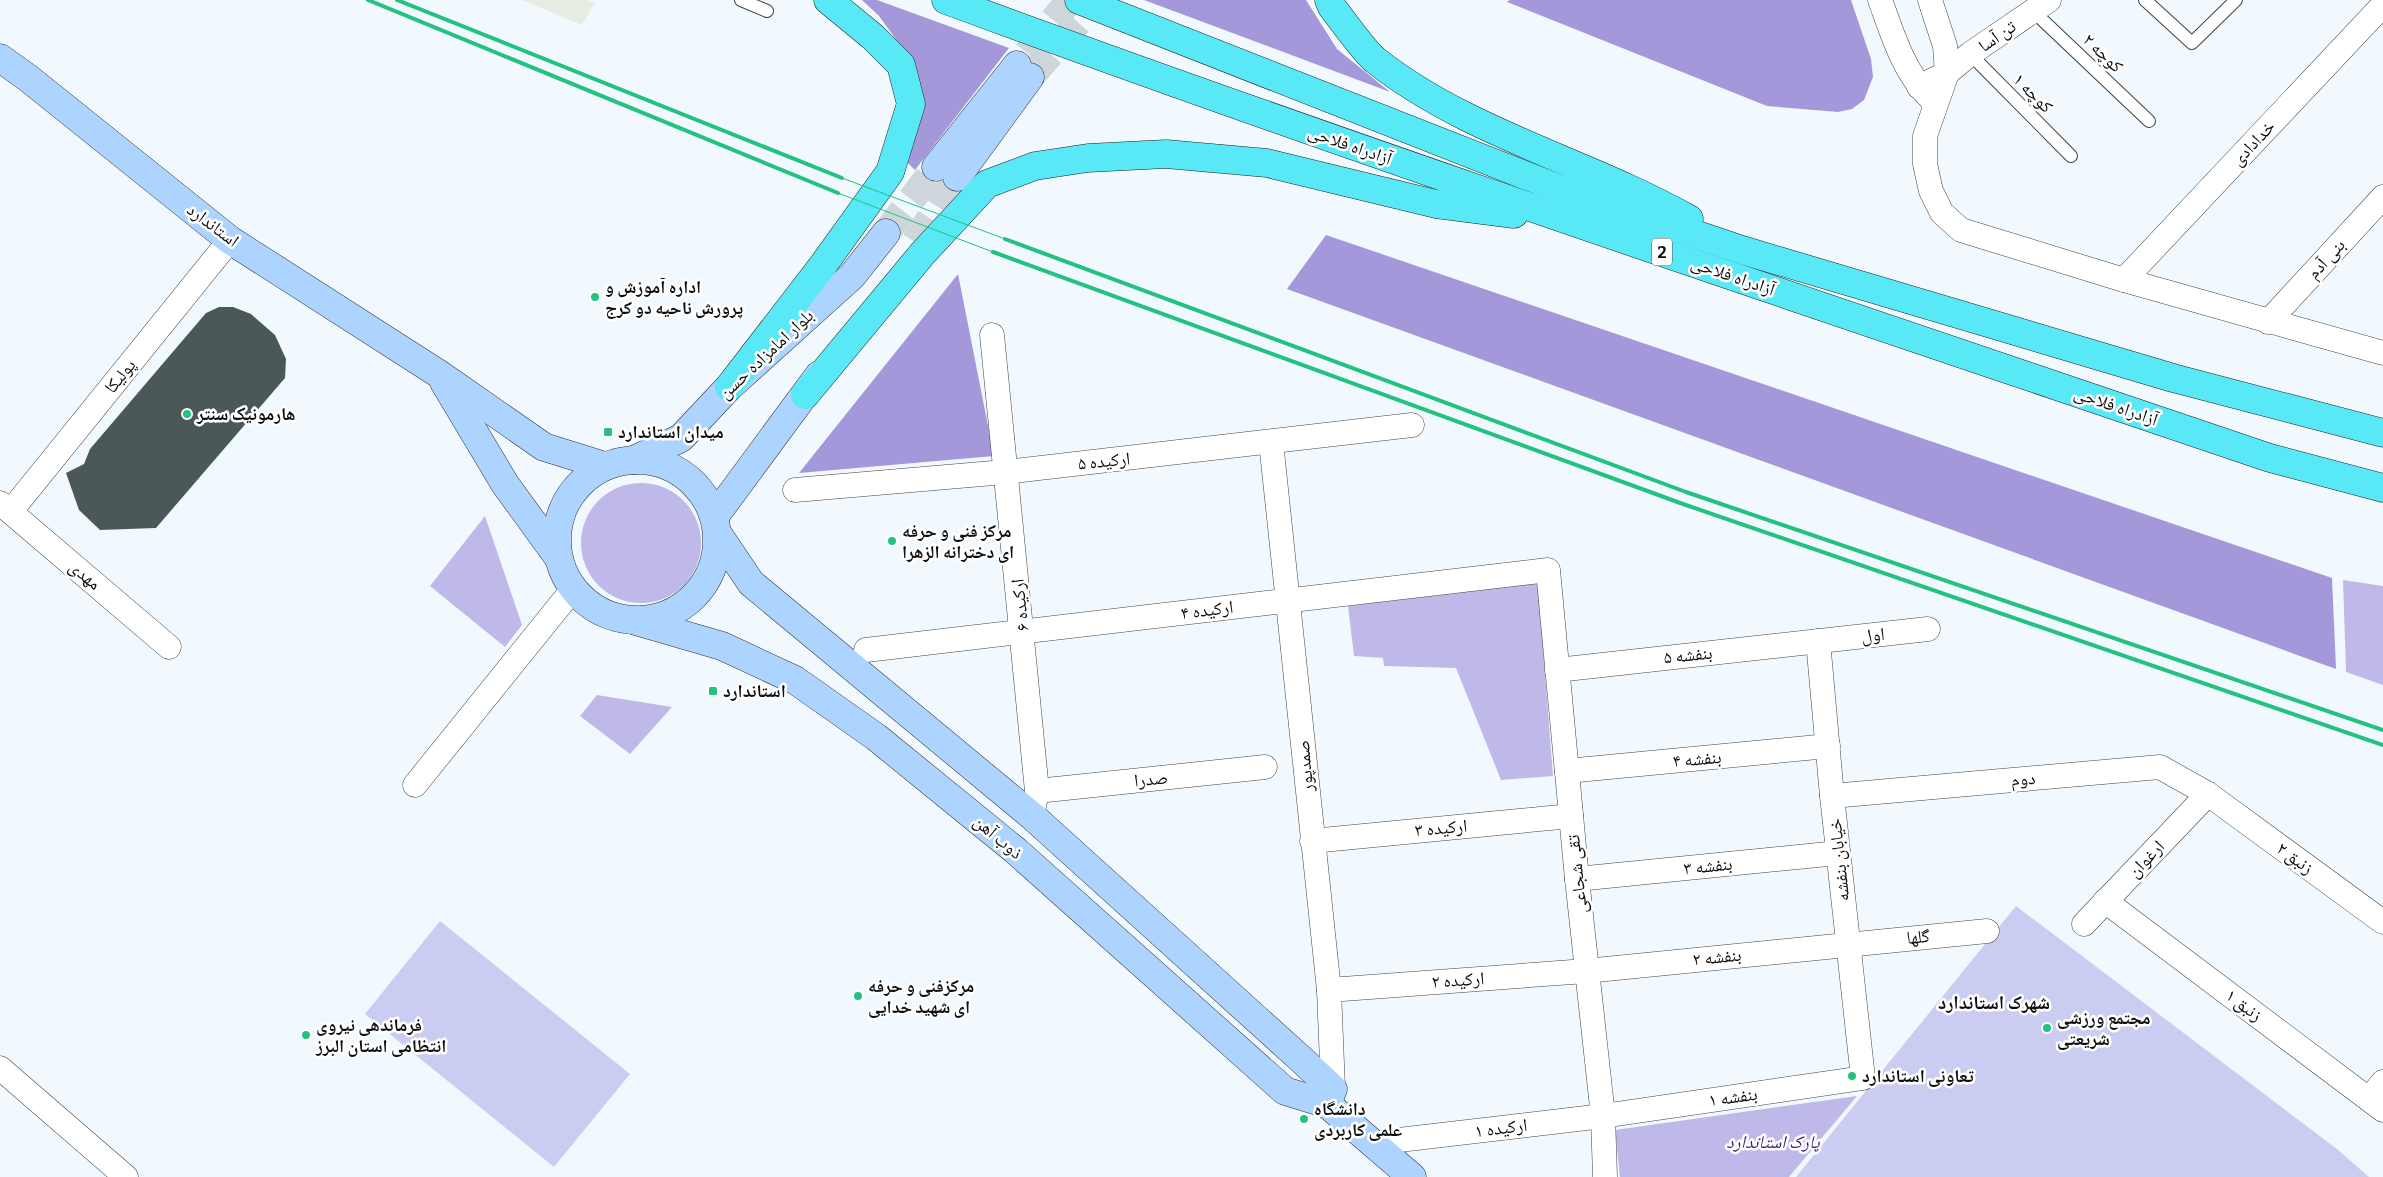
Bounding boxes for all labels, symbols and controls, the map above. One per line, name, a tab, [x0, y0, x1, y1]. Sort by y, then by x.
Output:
street label: تن آسا	[1974, 15, 2020, 57]
street label: کوچه ۲	[2078, 29, 2128, 78]
street label: کوچه ۱	[2009, 69, 2058, 118]
street label: خدادادی	[2226, 116, 2280, 170]
street label: آزادراه فلاحی	[1305, 120, 1395, 170]
street label: استاندارد	[183, 198, 243, 252]
street label: بنی آدم	[2302, 234, 2351, 284]
road number: 2	[1652, 238, 1672, 266]
street label: آزادراه فلاحی	[1688, 251, 1778, 301]
place label: اداره آموزش و پرورش ناحیه دو کرج	[605, 276, 743, 319]
marker: اداره آموزش و پرورش ناحیه دو کرج	[589, 291, 601, 303]
street label: بلوار امامزاده حسن	[714, 304, 818, 404]
street label: پولیکا	[100, 354, 141, 398]
street label: آزادراه فلاحی	[2071, 381, 2161, 431]
place label: هارمونیک سنتر	[196, 403, 296, 425]
marker: هارمونیک سنتر	[181, 408, 193, 420]
place label: میدان استاندارد	[618, 421, 724, 443]
marker: میدان استاندارد	[602, 426, 614, 438]
street label: ارکیده ۵	[1077, 447, 1131, 475]
place label: مرکز فنی و حرفه ای دخترانه الزهرا	[902, 520, 1014, 563]
marker: مرکز فنی و حرفه ای دخترانه الزهرا	[886, 535, 898, 547]
street label: مهدی	[65, 555, 105, 595]
street label: ارکیده ۶	[1006, 578, 1034, 632]
street label: ارکیده ۴	[1179, 596, 1235, 624]
street label: اول	[1860, 623, 1886, 647]
street label: بنفشه ۵	[1663, 641, 1714, 668]
place label: استاندارد	[723, 680, 786, 702]
marker: استاندارد	[707, 685, 719, 697]
street label: صمدپور	[1292, 739, 1318, 794]
street label: بنفشه ۴	[1672, 746, 1722, 772]
street label: صدرا	[1133, 766, 1169, 792]
street label: دوم	[2010, 767, 2036, 792]
street label: ذوب آهن	[969, 810, 1027, 864]
street label: ارکیده ۳	[1414, 815, 1468, 841]
street label: خیابان بنفشه	[1824, 817, 1854, 903]
street label: تقی شجاعی	[1562, 834, 1592, 914]
street label: ارغوان	[2123, 836, 2169, 882]
street label: زنبق ۲	[2272, 837, 2318, 879]
street label: بنفشه ۳	[1683, 852, 1734, 879]
street label: گلها	[1905, 925, 1931, 949]
street label: بنفشه ۲	[1692, 943, 1743, 970]
street label: ارکیده ۲	[1431, 967, 1485, 993]
place label: مرکزفنی و حرفه ای شهید خدایی	[868, 975, 974, 1018]
street label: زنبق ۱	[2221, 984, 2267, 1026]
marker: مرکزفنی و حرفه ای شهید خدایی	[852, 990, 864, 1002]
district label: شهرک استاندارد	[1938, 991, 2050, 1014]
place label: مجتمع ورزشی شریعتی	[2057, 1007, 2151, 1050]
place label: فرماندهی نیروی انتظامی استان البرز	[315, 1014, 446, 1057]
marker: مجتمع ورزشی شریعتی	[2041, 1022, 2053, 1034]
marker: فرماندهی نیروی انتظامی استان البرز	[300, 1029, 312, 1041]
place label: تعاونی استاندارد	[1862, 1065, 1974, 1087]
marker: تعاونی استاندارد	[1846, 1070, 1858, 1082]
street label: بنفشه ۱	[1707, 1083, 1759, 1111]
place label: دانشگاه علمی کاربردی	[1314, 1098, 1402, 1141]
marker: دانشگاه علمی کاربردی	[1298, 1113, 1310, 1125]
street label: ارکیده ۱	[1473, 1114, 1529, 1142]
park label: پارک استاندارد	[1726, 1131, 1821, 1153]

